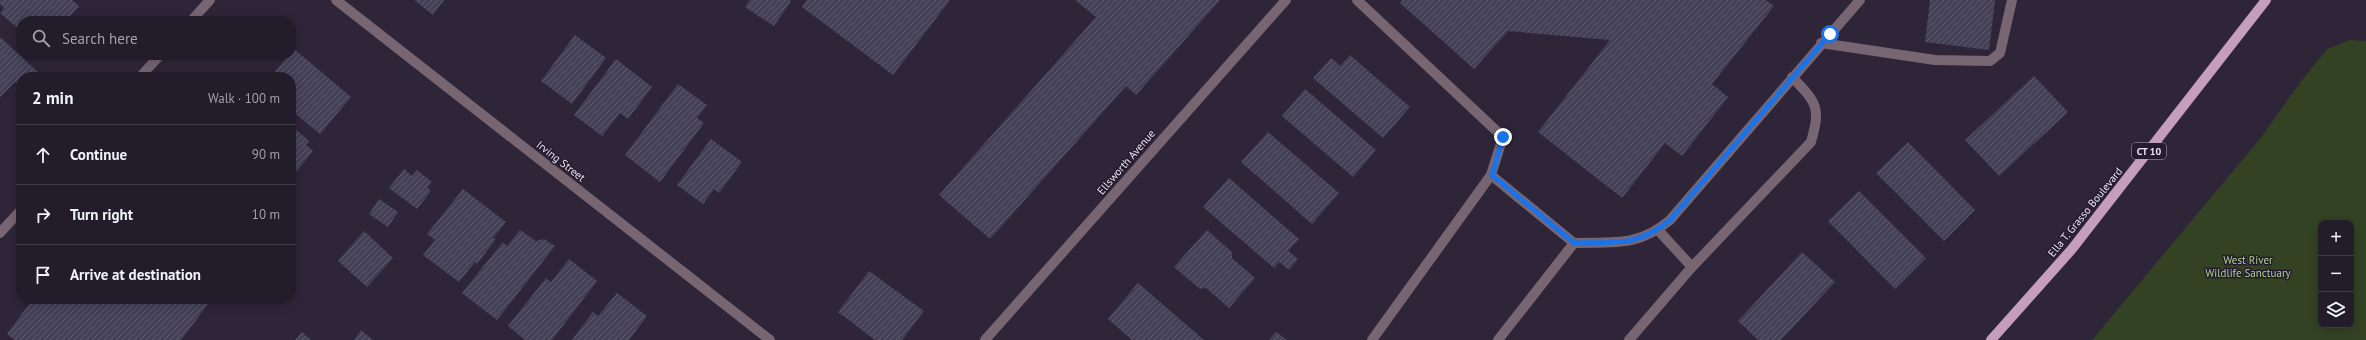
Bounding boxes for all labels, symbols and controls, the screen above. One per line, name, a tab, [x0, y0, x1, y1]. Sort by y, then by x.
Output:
search box	[16, 16, 296, 60]
route start	[1821, 25, 1839, 43]
icon: search	[30, 27, 52, 49]
text: Search here	[62, 29, 138, 48]
text: 2 min	[32, 87, 73, 109]
text: Walk · 100 m	[208, 90, 280, 107]
street label: Ellsworth Avenue	[1094, 126, 1158, 197]
route end	[1494, 128, 1512, 146]
street label: Irving Street	[534, 138, 588, 185]
road number: CT 10	[2132, 143, 2166, 159]
icon: ahead	[32, 144, 54, 166]
text: Continue	[70, 145, 127, 164]
text: 90 m	[252, 146, 280, 163]
street label: Ella T. Grasso Boulevard	[2045, 164, 2125, 260]
icon: right	[32, 204, 54, 226]
text: Turn right	[70, 205, 133, 224]
text: 10 m	[252, 206, 280, 223]
map controls	[2318, 220, 2354, 328]
button: +	[2318, 220, 2354, 256]
park label: West River Wildlife Sanctuary	[2205, 253, 2292, 280]
button: −	[2318, 256, 2354, 292]
icon: arrive	[32, 264, 54, 286]
text: Arrive at destination	[70, 265, 201, 284]
button: layers	[2318, 292, 2354, 328]

